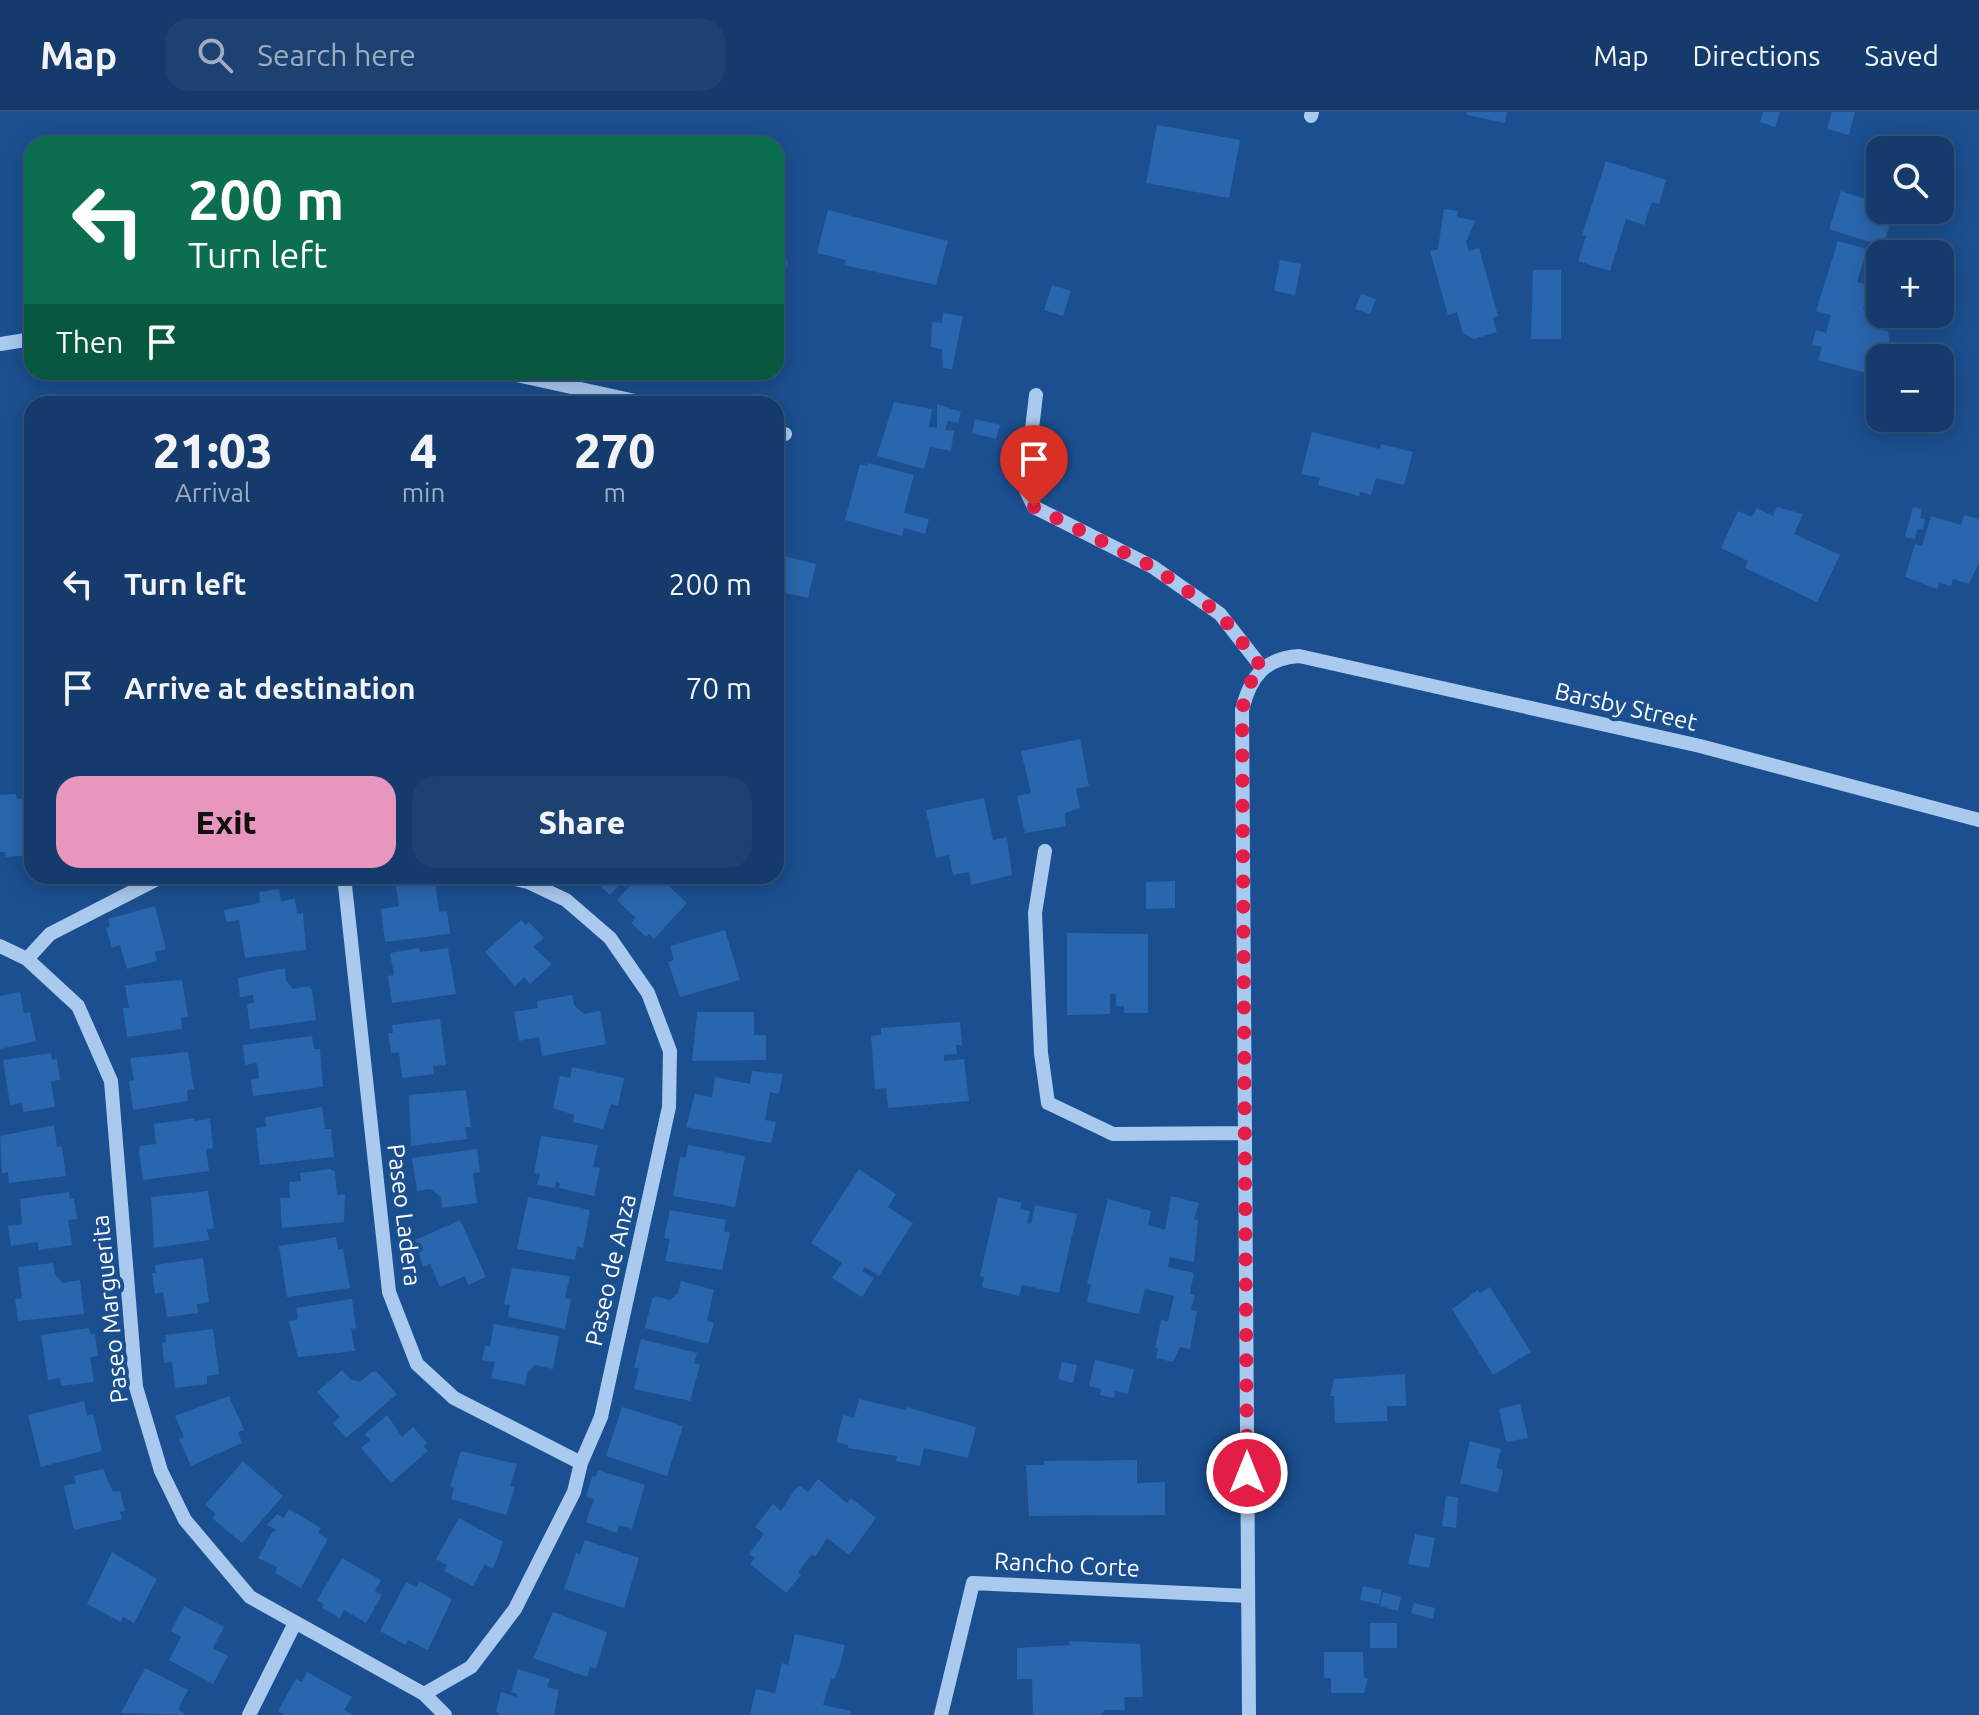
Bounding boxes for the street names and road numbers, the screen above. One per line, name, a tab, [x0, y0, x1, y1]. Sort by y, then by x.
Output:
street label: Barsby Street	[1552, 677, 1700, 736]
street label: Paseo Ladera	[382, 1142, 427, 1288]
street label: Paseo de Anza	[580, 1191, 641, 1348]
street label: Paseo Marguerita	[86, 1213, 133, 1405]
street label: Rancho Corte	[994, 1547, 1141, 1582]

